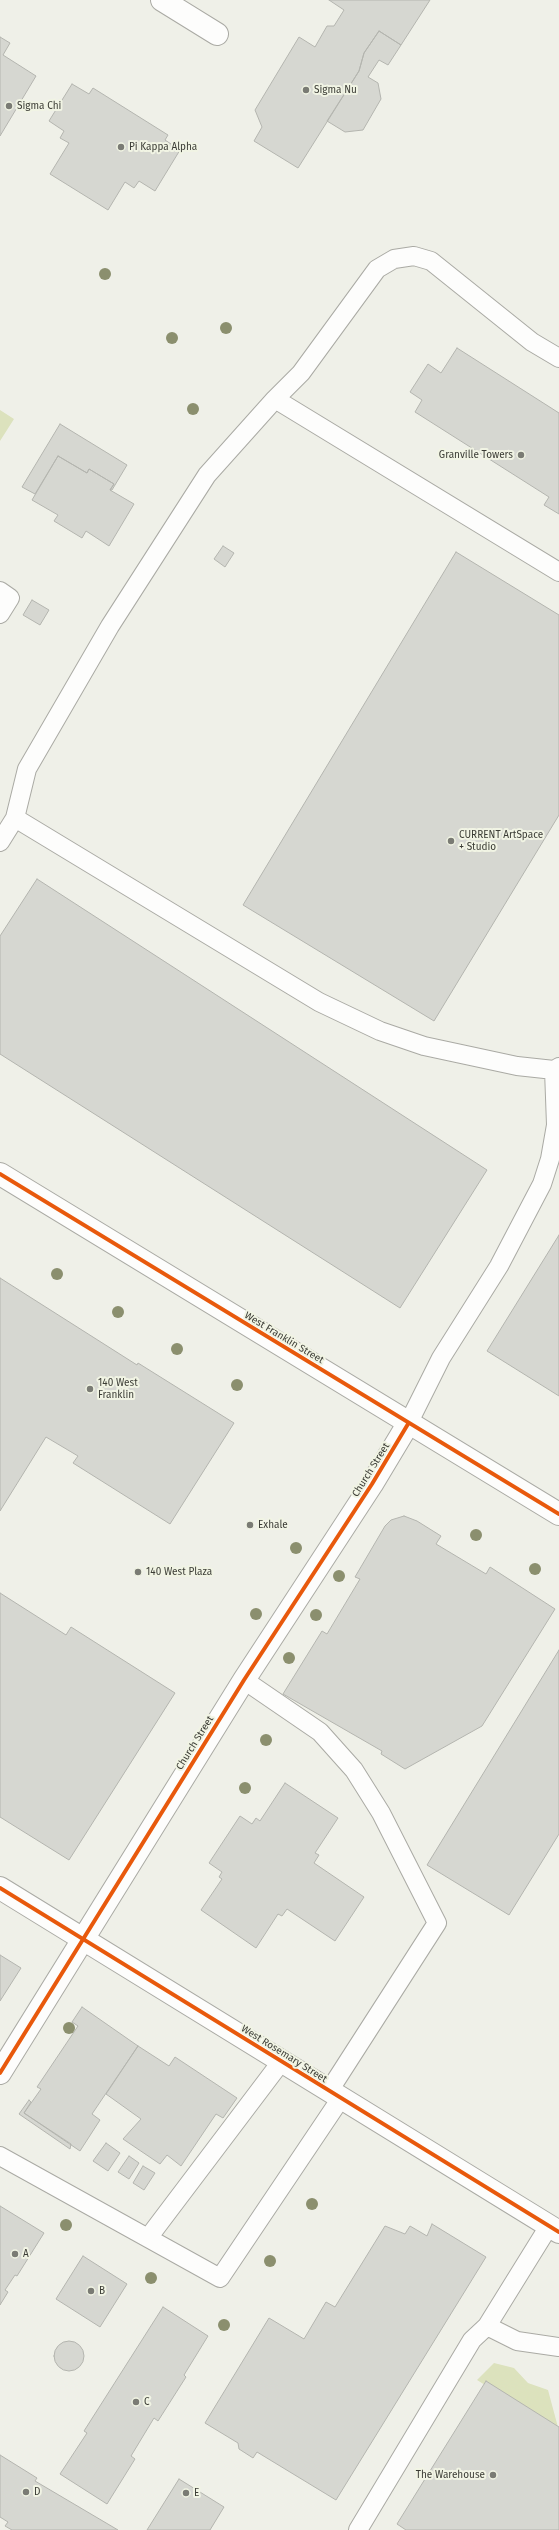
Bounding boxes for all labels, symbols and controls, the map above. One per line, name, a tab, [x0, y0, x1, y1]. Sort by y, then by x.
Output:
place label: Sigma Nu	[314, 84, 357, 96]
marker: Sigma Nu	[301, 85, 311, 95]
place label: Sigma Chi	[17, 100, 61, 112]
marker: Sigma Chi	[4, 101, 14, 111]
place label: Pi Kappa Alpha	[129, 141, 197, 153]
marker: Pi Kappa Alpha	[116, 142, 126, 152]
place label: Granville Towers	[439, 449, 513, 461]
marker: Granville Towers	[516, 450, 526, 460]
place label: CURRENT ArtSpace + Studio	[459, 829, 543, 852]
marker: CURRENT ArtSpace + Studio	[446, 836, 456, 846]
street label: West Franklin Street	[242, 1310, 326, 1366]
place label: 140 West Franklin	[98, 1377, 138, 1400]
marker: 140 West Franklin	[85, 1384, 95, 1394]
street label: Church Street	[350, 1441, 392, 1499]
place label: Exhale	[258, 1519, 288, 1531]
marker: Exhale	[245, 1520, 255, 1530]
place label: 140 West Plaza	[146, 1566, 212, 1578]
marker: 140 West Plaza	[133, 1567, 143, 1577]
street label: Church Street	[174, 1714, 216, 1772]
street label: West Rosemary Street	[239, 2023, 329, 2085]
place label: A	[23, 2248, 29, 2260]
marker: A	[10, 2249, 20, 2259]
place label: B	[99, 2285, 105, 2297]
marker: B	[86, 2286, 96, 2296]
place label: C	[144, 2396, 150, 2408]
marker: C	[131, 2397, 141, 2407]
place label: The Warehouse	[416, 2469, 485, 2481]
marker: The Warehouse	[488, 2470, 498, 2480]
place label: D	[34, 2486, 40, 2498]
marker: D	[21, 2487, 31, 2497]
place label: E	[194, 2487, 199, 2499]
marker: E	[181, 2488, 191, 2498]

